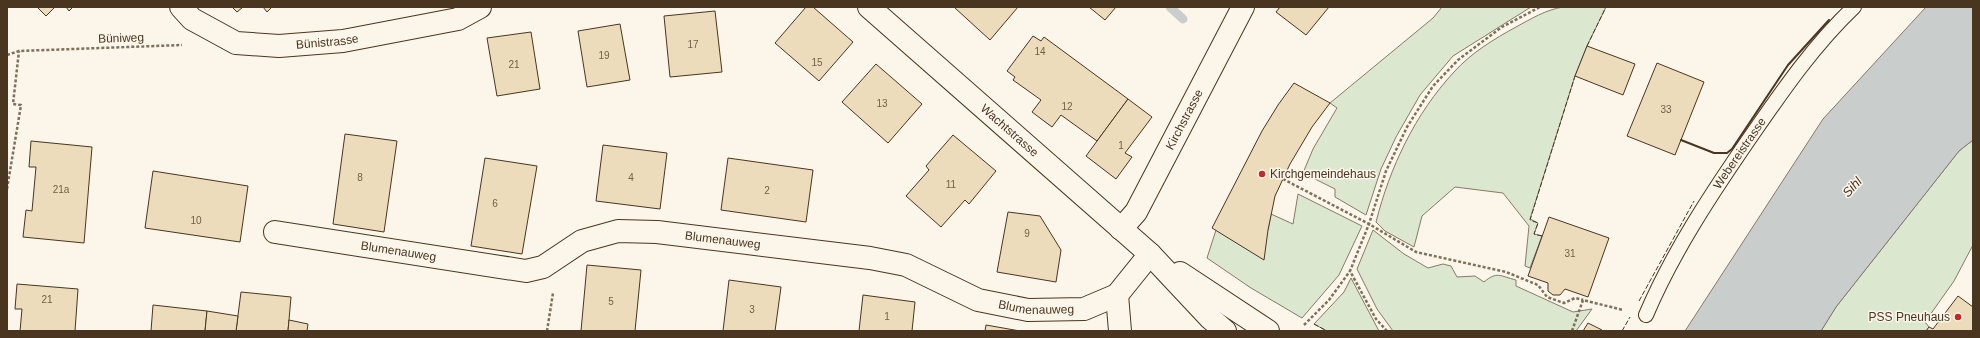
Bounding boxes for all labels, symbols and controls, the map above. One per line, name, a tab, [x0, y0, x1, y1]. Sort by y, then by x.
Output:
street label: Büniweg	[98, 30, 144, 46]
street label: Bünistrasse	[296, 31, 360, 52]
house number: 17	[687, 39, 699, 50]
house number: 14	[1034, 46, 1046, 57]
house number: 19	[598, 50, 610, 61]
house number: 15	[811, 57, 823, 68]
house number: 21	[508, 59, 520, 70]
street label: Kirchstrasse	[1163, 87, 1206, 152]
house number: 13	[876, 98, 888, 109]
street label: Wachtstrasse	[978, 101, 1041, 160]
house number: 12	[1061, 101, 1073, 112]
house number: 33	[1660, 104, 1672, 115]
street label: Webereistrasse	[1710, 115, 1769, 192]
house number: 1	[1118, 140, 1124, 151]
place label: Kirchgemeindehaus	[1270, 167, 1376, 181]
marker: Kirchgemeindehaus	[1257, 169, 1267, 179]
house number: 8	[357, 172, 363, 183]
house number: 4	[628, 172, 634, 183]
water label: Sihl	[1839, 173, 1866, 200]
house number: 11	[946, 179, 957, 190]
house number: 21a	[53, 184, 70, 195]
house number: 2	[764, 185, 770, 196]
house number: 6	[492, 198, 498, 209]
house number: 10	[190, 215, 202, 226]
street label: Blumenauweg	[684, 228, 761, 252]
house number: 9	[1024, 228, 1030, 239]
street label: Blumenauweg	[360, 238, 437, 264]
house number: 31	[1564, 248, 1576, 259]
house number: 21	[41, 294, 53, 305]
house number: 5	[608, 296, 614, 307]
street label: Blumenauweg	[997, 297, 1074, 317]
house number: 3	[749, 304, 755, 315]
place label: PSS Pneuhaus	[1869, 310, 1950, 324]
house number: 1	[884, 311, 890, 322]
marker: PSS Pneuhaus	[1953, 312, 1963, 322]

